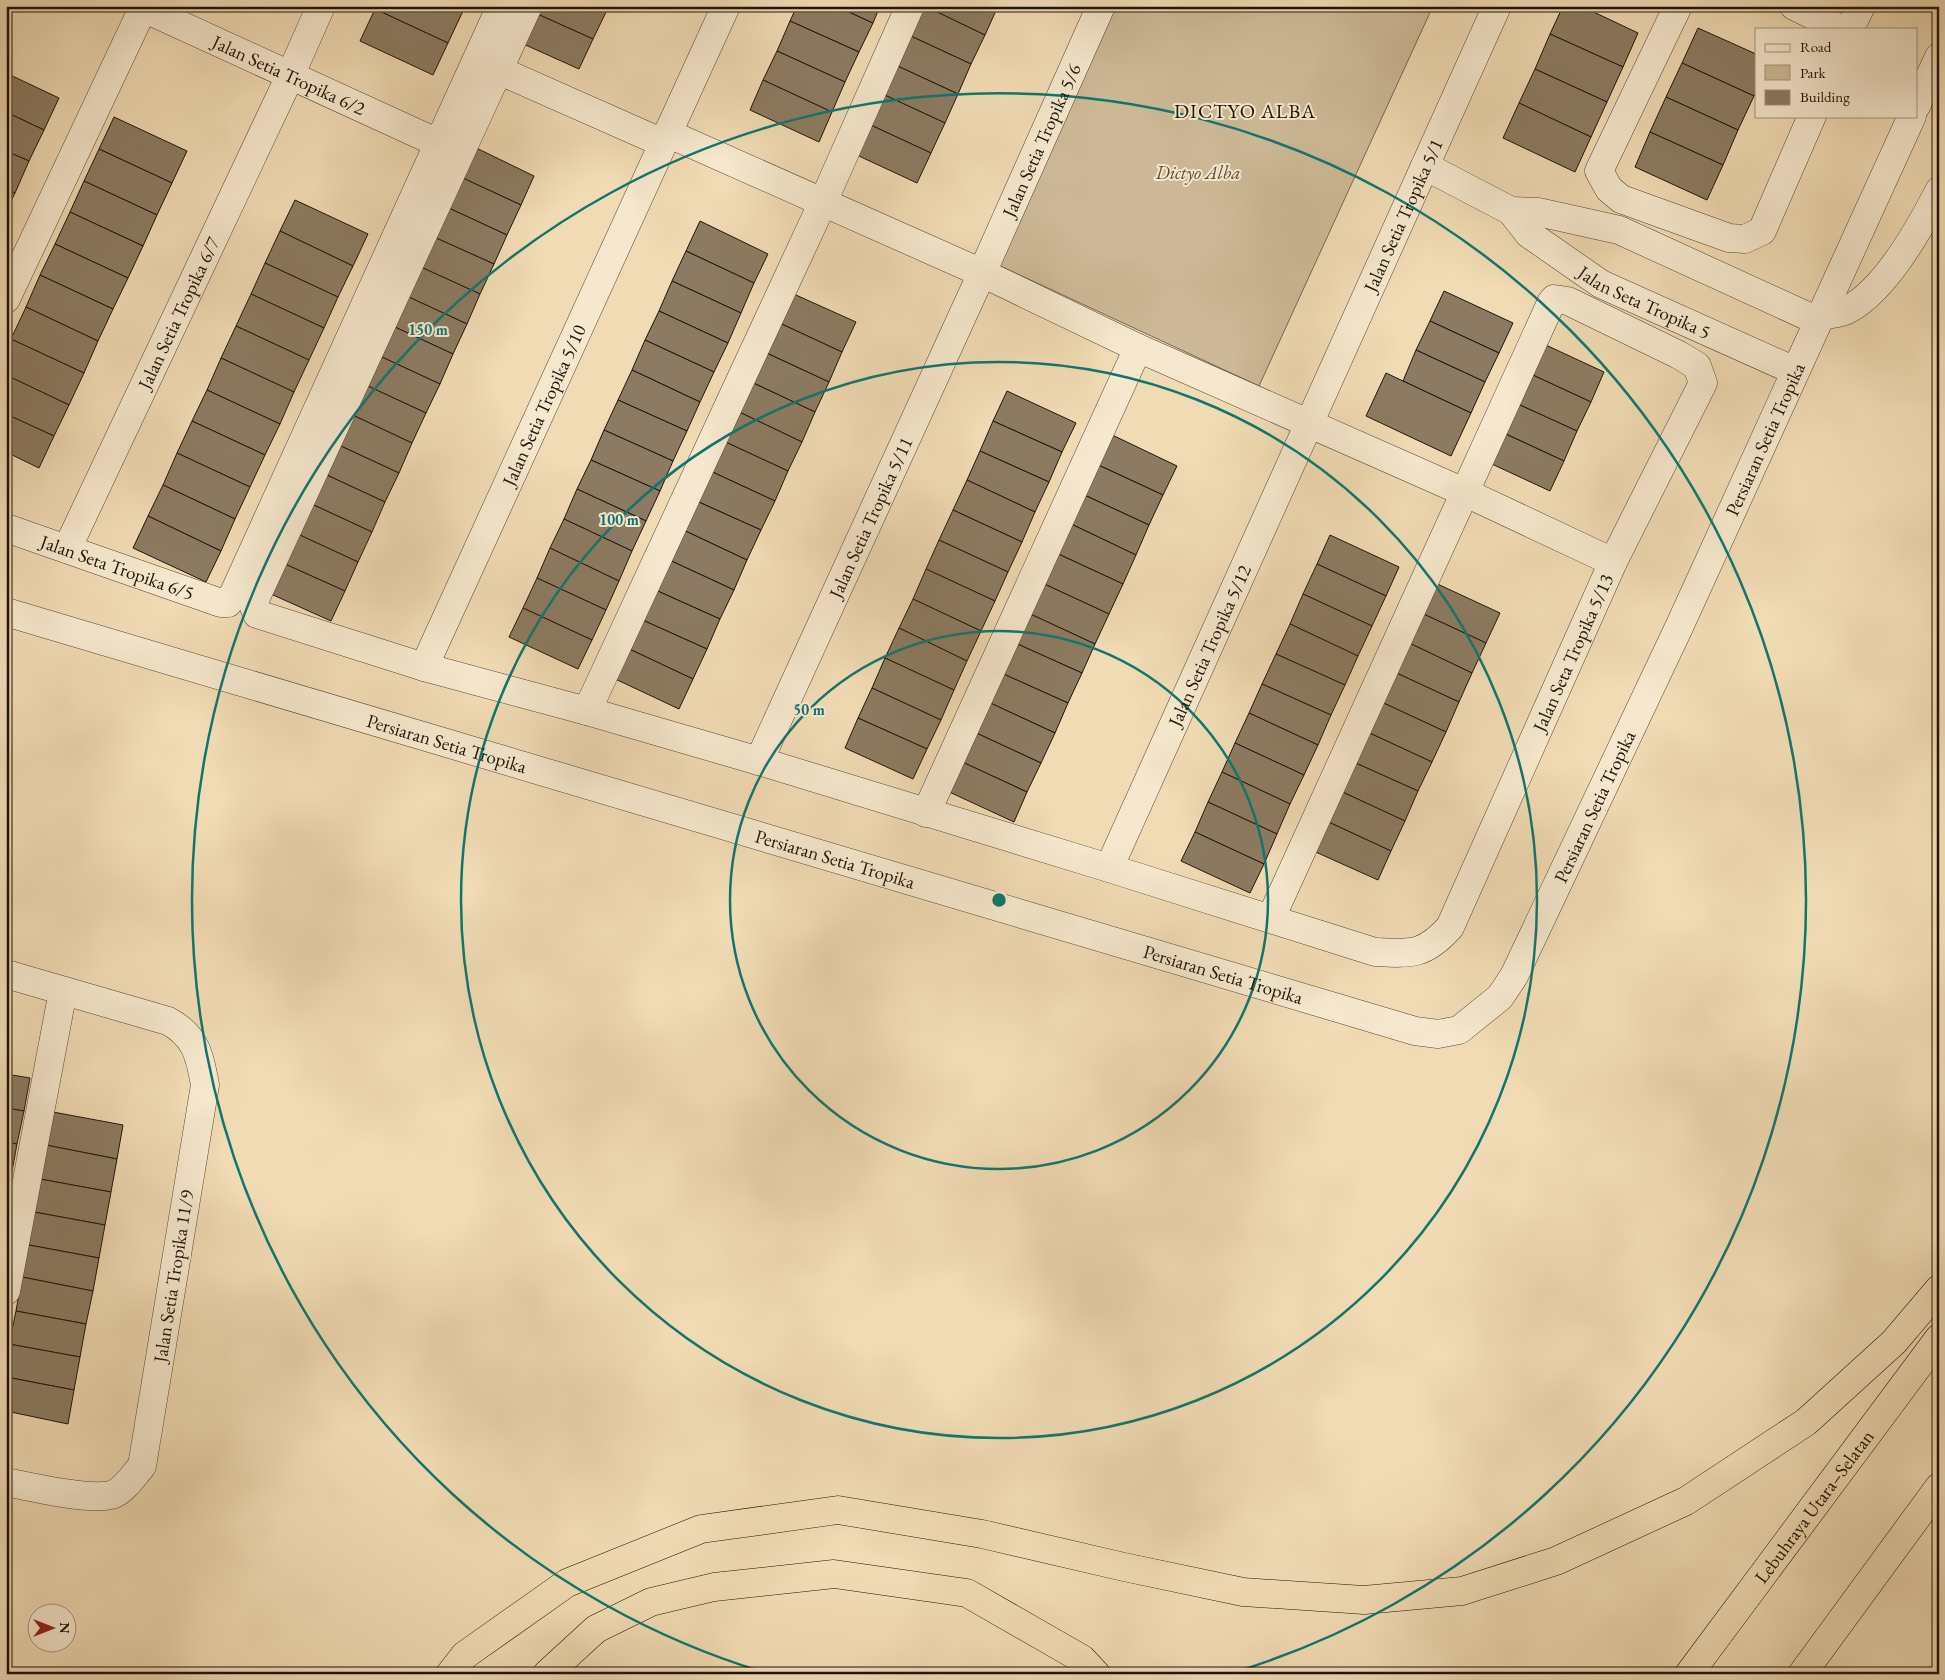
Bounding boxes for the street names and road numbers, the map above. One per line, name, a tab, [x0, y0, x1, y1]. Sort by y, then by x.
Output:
street label: Jalan Setia Tropika 6/2	[206, 28, 369, 121]
street label: Jalan Setia Tropika 5/6	[996, 60, 1087, 223]
street label: Jalan Setia Tropika 5/1	[1357, 135, 1449, 298]
street label: Jalan Setia Tropika 6/7	[131, 232, 226, 395]
street label: Jalan Seta Tropika 5	[1571, 259, 1715, 345]
street label: Jalan Setia Tropika 5/10	[496, 321, 592, 492]
street label: Persiaran Setia Tropika	[1719, 358, 1811, 520]
street label: Jalan Setia Tropika 5/11	[822, 433, 919, 604]
street label: Jalan Seta Tropika 6/5	[35, 528, 197, 606]
street label: Jalan Setia Tropika 5/12	[1162, 561, 1257, 732]
street label: Jalan Seta Tropika 5/13	[1526, 570, 1619, 737]
street label: Persiaran Setia Tropika	[364, 708, 530, 779]
street label: Persiaran Setia Tropika	[1548, 726, 1641, 887]
street label: Persiaran Setia Tropika	[752, 823, 918, 895]
street label: Persiaran Setia Tropika	[1140, 939, 1306, 1010]
street label: Jalan Setia Tropika 11/9	[147, 1188, 199, 1366]
street label: Lebuhraya Utara–Selatan	[1749, 1425, 1880, 1588]

